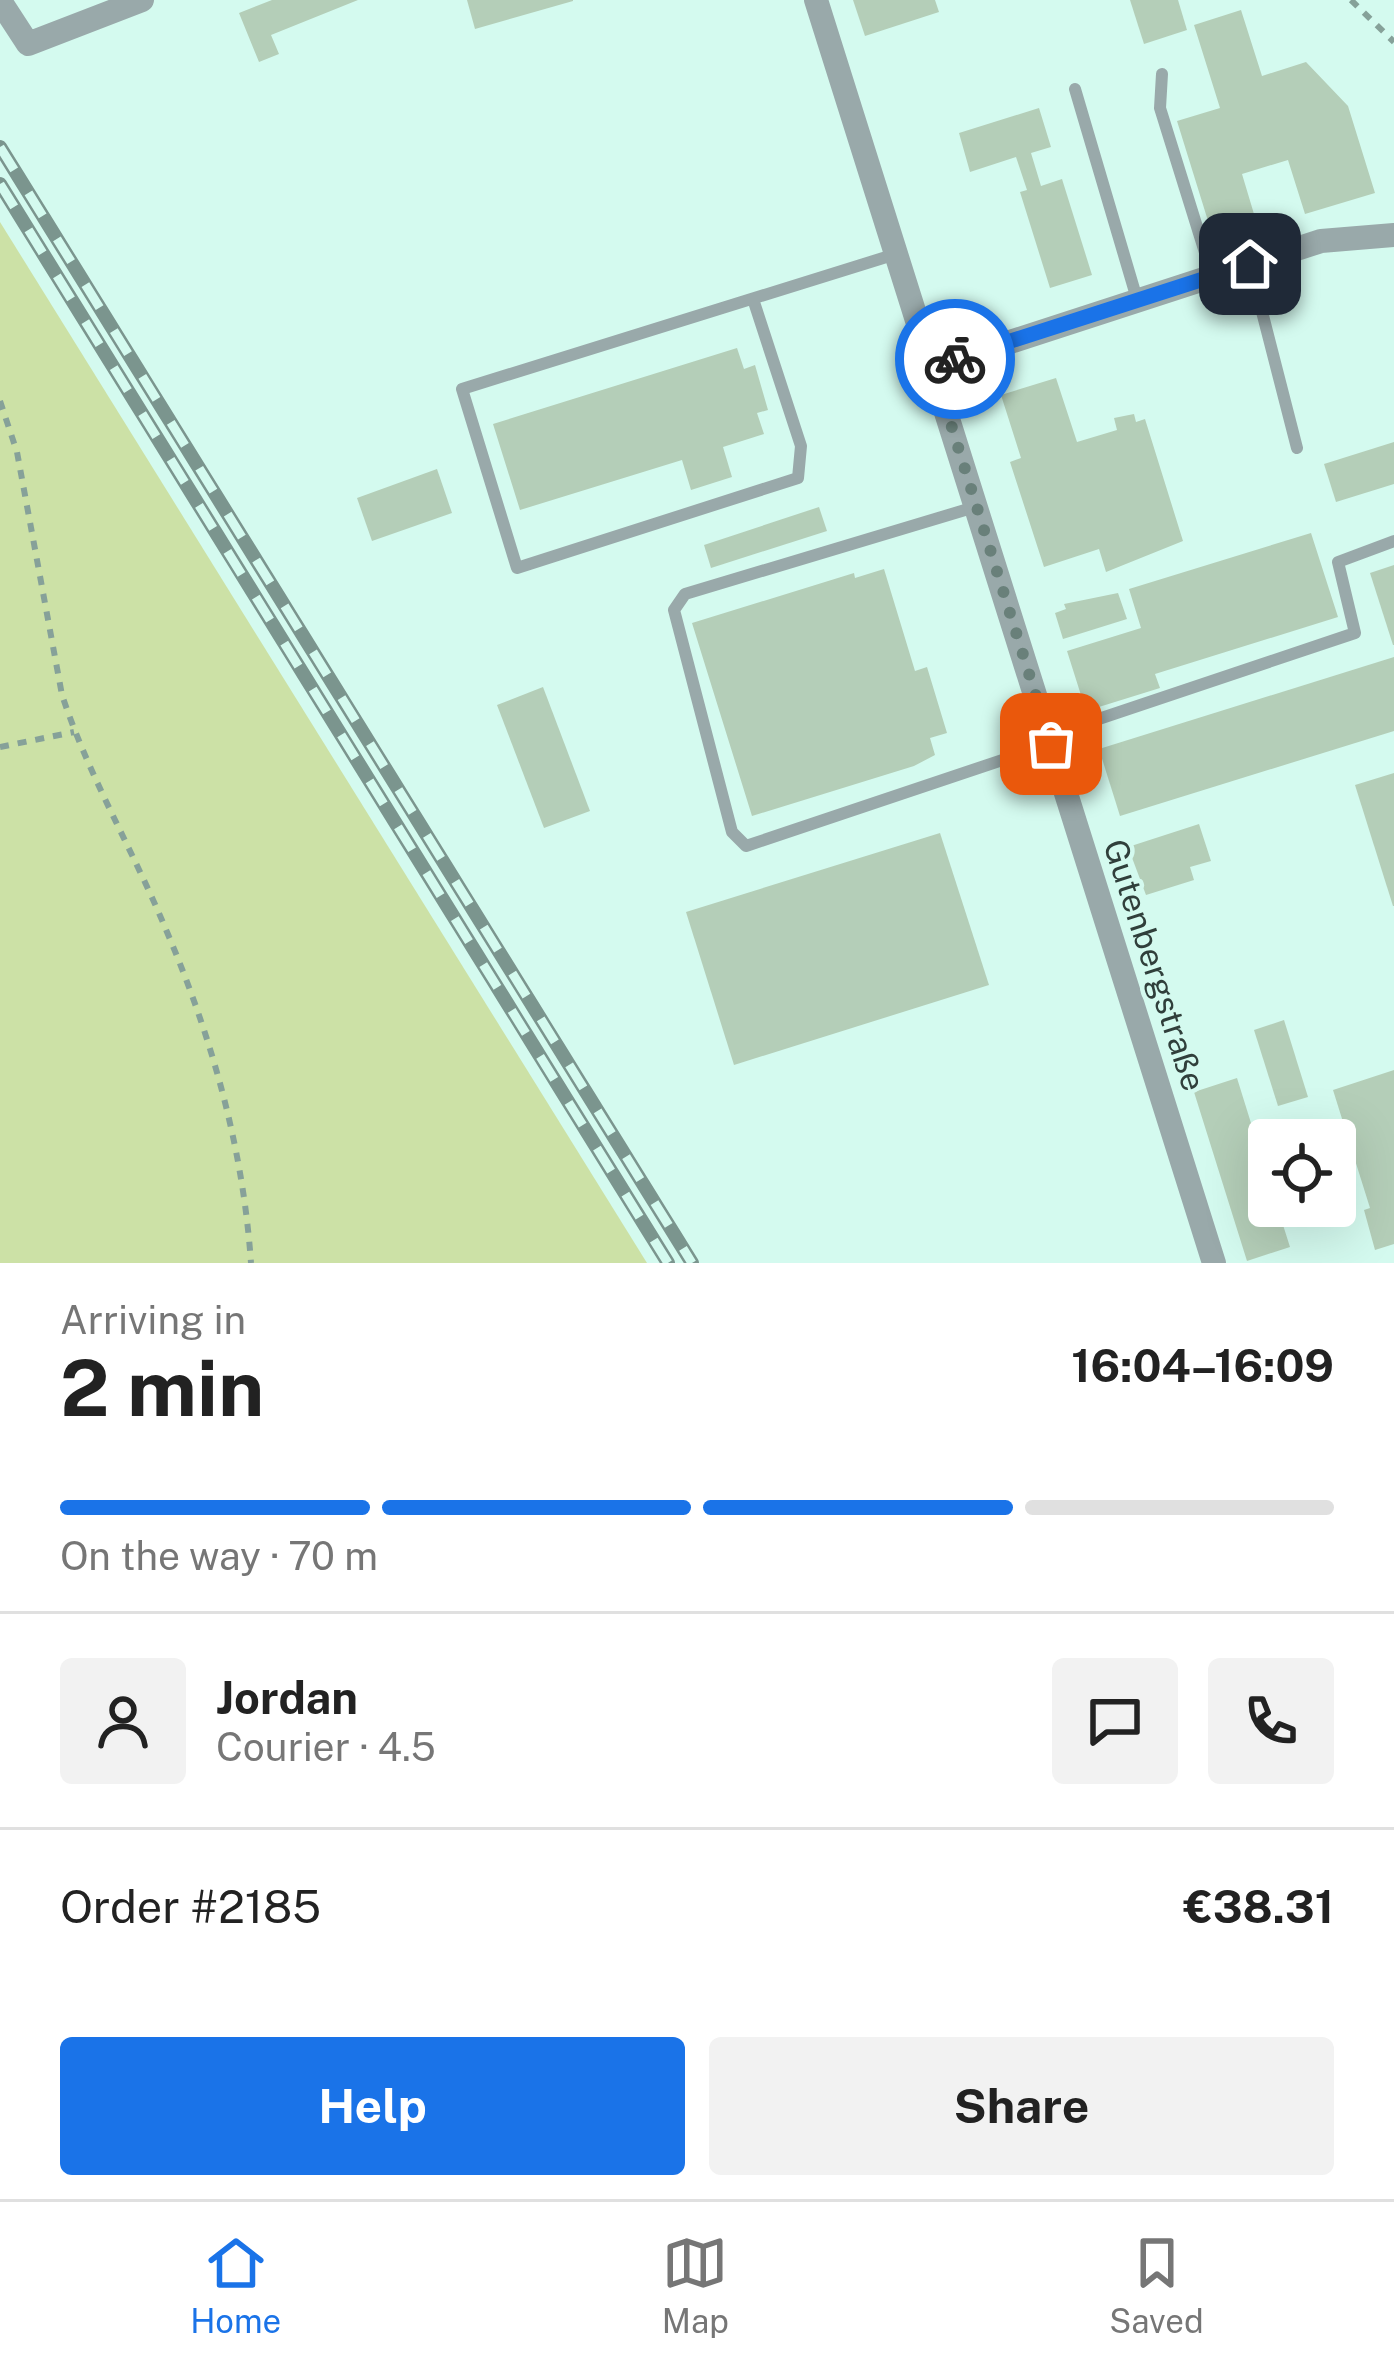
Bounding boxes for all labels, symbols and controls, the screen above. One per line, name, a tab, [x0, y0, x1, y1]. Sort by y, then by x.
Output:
pin	[1199, 213, 1301, 315]
icon: home	[1217, 231, 1283, 297]
courier	[895, 299, 1015, 419]
icon: bike	[922, 326, 988, 392]
pin	[1000, 693, 1102, 795]
icon: bag	[1018, 711, 1084, 777]
street label: Gutenbergstraße	[1096, 835, 1214, 1095]
map controls	[1248, 1119, 1356, 1227]
button: locate	[1248, 1119, 1356, 1227]
text: Arriving in	[60, 1297, 246, 1343]
text: 16:04–16:09	[1071, 1339, 1334, 1392]
text: 2 min	[60, 1342, 264, 1434]
text: On the way · 70 m	[60, 1533, 378, 1579]
button: person	[60, 1658, 186, 1784]
button: chat	[1052, 1658, 1178, 1784]
button: phone	[1208, 1658, 1334, 1784]
text: Jordan	[216, 1671, 358, 1724]
text: Courier · 4.5	[216, 1724, 436, 1770]
text: Order #2185	[60, 1880, 321, 1933]
text: €38.31	[1183, 1880, 1334, 1933]
button: Help	[60, 2037, 685, 2175]
button: Share	[709, 2037, 1334, 2175]
tab: Home	[190, 2230, 281, 2340]
tab: Map	[662, 2230, 729, 2340]
tab: Saved	[1109, 2230, 1204, 2340]

